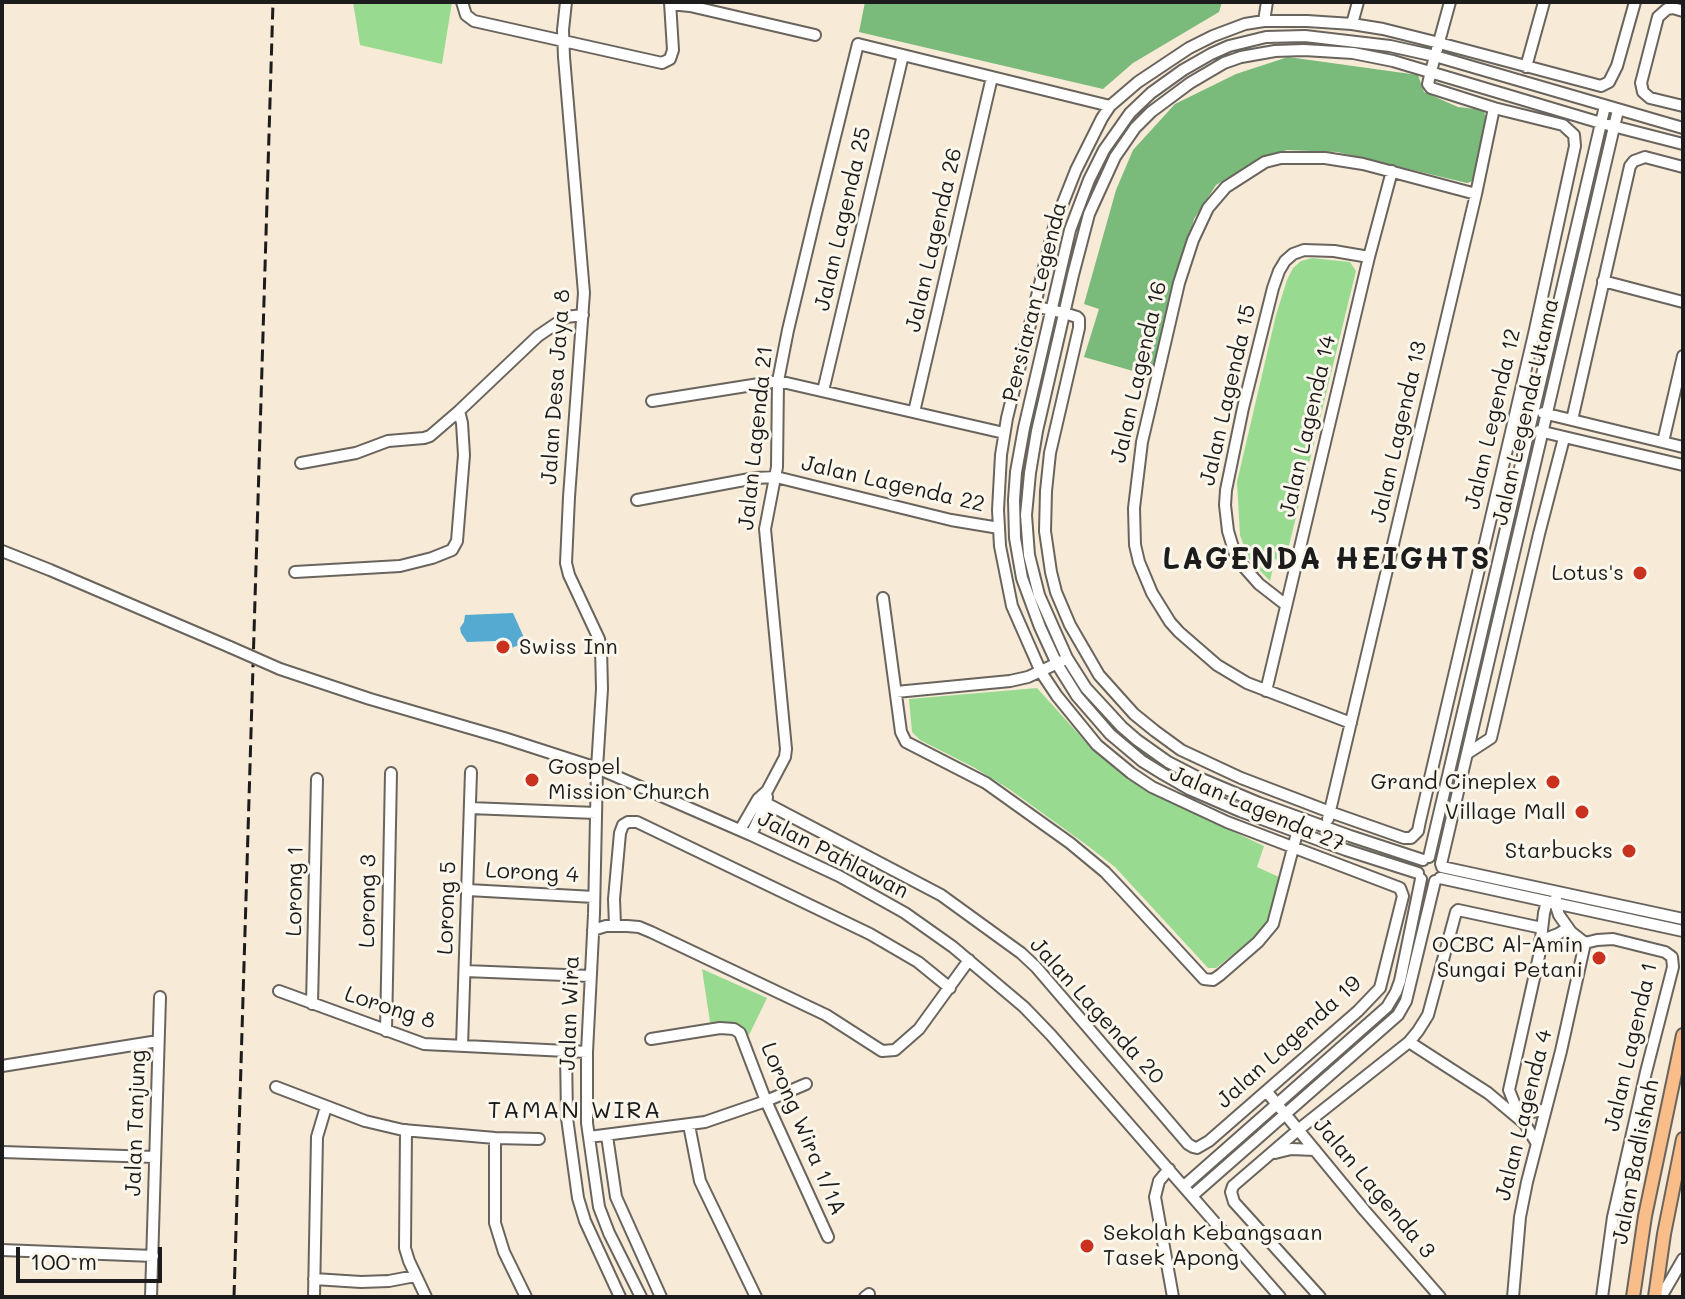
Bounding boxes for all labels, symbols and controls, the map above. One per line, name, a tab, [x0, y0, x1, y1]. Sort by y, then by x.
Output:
street label: Jalan Lagenda 25	[809, 125, 877, 313]
street label: Jalan Lagenda 26	[900, 145, 968, 335]
street label: Persiaran Legenda	[997, 200, 1073, 404]
street label: Jalan Lagenda 16	[1105, 278, 1173, 466]
street label: Jalan Desa Jaya 8	[536, 288, 576, 486]
street label: Jalan Legenda Utama	[1487, 296, 1565, 528]
street label: Jalan Lagenda 15	[1194, 302, 1262, 488]
street label: Jalan Legenda 12	[1459, 326, 1527, 512]
street label: Jalan Lagenda 14	[1274, 333, 1342, 519]
street label: Jalan Lagenda 13	[1365, 339, 1433, 525]
street label: Jalan Lagenda 21	[733, 345, 779, 531]
street label: Jalan Lagenda 22	[799, 450, 987, 518]
district label: LAGENDA HEIGHTS	[1162, 542, 1492, 578]
place label: Lotus's	[1551, 560, 1624, 586]
marker: Lotus's	[1631, 564, 1649, 582]
place label: Swiss Inn	[519, 634, 618, 660]
marker: Swiss Inn	[494, 638, 512, 656]
place label: Gospel Mission Church	[548, 754, 709, 806]
street label: Jalan Lagenda 27	[1166, 760, 1348, 858]
place label: Grand Cineplex	[1371, 769, 1537, 795]
marker: Gospel Mission Church	[523, 771, 541, 789]
marker: Grand Cineplex	[1544, 773, 1562, 791]
place label: Village Mall	[1445, 799, 1566, 825]
marker: Village Mall	[1573, 803, 1591, 821]
street label: Jalan Pahlawan	[753, 806, 913, 904]
place label: Starbucks	[1505, 838, 1613, 864]
marker: Starbucks	[1620, 842, 1638, 860]
street label: Lorong 1	[281, 846, 309, 936]
street label: Lorong 3	[354, 854, 382, 948]
street label: Lorong 4	[485, 857, 579, 889]
street label: Lorong 5	[432, 861, 462, 955]
street label: Jalan Lagenda 20	[1024, 932, 1170, 1090]
place label: OCBC Al-Amin Sungai Petani	[1432, 932, 1583, 984]
marker: OCBC Al-Amin Sungai Petani	[1590, 949, 1608, 967]
street label: Jalan Wira	[555, 955, 585, 1071]
street label: Jalan Lagenda 1	[1599, 960, 1663, 1134]
street label: Jalan Lagenda 19	[1211, 970, 1367, 1114]
street label: Lorong 8	[341, 981, 439, 1035]
street label: Jalan Lagenda 4	[1490, 1027, 1558, 1203]
street label: Lorong Wira 1/1A	[755, 1039, 851, 1219]
street label: Jalan Tanjung	[120, 1049, 152, 1197]
street label: Jalan Badlishah	[1607, 1078, 1665, 1246]
district label: TAMAN WIRA	[488, 1097, 662, 1125]
street label: Jalan Lagenda 3	[1307, 1112, 1441, 1264]
place label: Sekolah Kebangsaan Tasek Apong	[1103, 1220, 1322, 1272]
scale bar	[20, 1231, 166, 1281]
marker: Sekolah Kebangsaan Tasek Apong	[1078, 1237, 1096, 1255]
text: 100 m	[30, 1245, 97, 1276]

